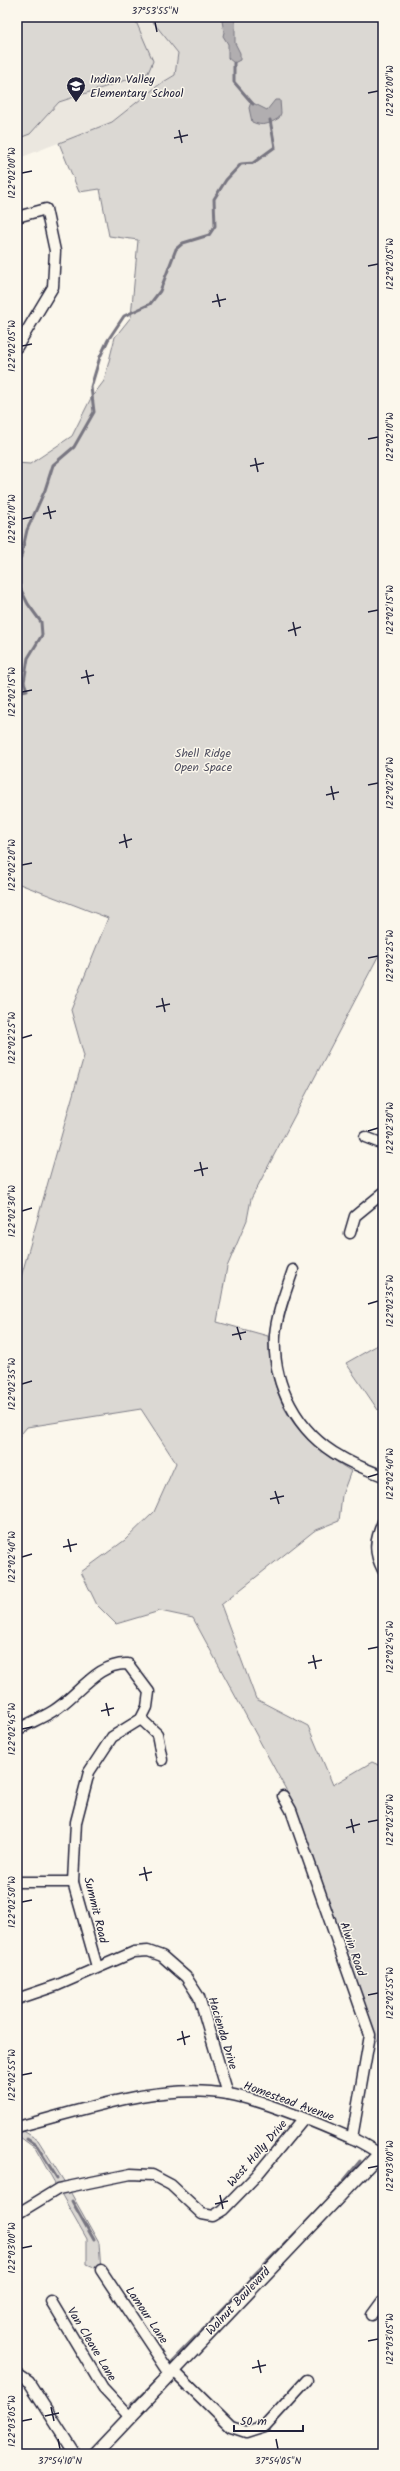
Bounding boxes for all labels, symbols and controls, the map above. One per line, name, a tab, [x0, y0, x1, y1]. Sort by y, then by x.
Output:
text: 37°53'55"N	[131, 3, 179, 19]
text: 122°02'00"W	[382, 65, 398, 117]
place label: Indian Valley Elementary School	[90, 70, 183, 103]
school or university icon: Indian Valley Elementary School	[65, 75, 87, 103]
text: 122°02'00"W	[4, 147, 20, 199]
text: 122°02'05"W	[382, 238, 398, 290]
text: 122°02'05"W	[4, 320, 20, 372]
text: 122°02'10"W	[382, 412, 398, 462]
text: 122°02'10"W	[4, 494, 20, 544]
text: 122°02'15"W	[382, 585, 398, 635]
text: 122°02'15"W	[4, 667, 20, 717]
park label: Shell Ridge Open Space	[174, 744, 233, 777]
text: 122°02'20"W	[382, 757, 398, 809]
text: 122°02'20"W	[4, 839, 20, 891]
text: 122°02'25"W	[382, 929, 398, 982]
text: 122°02'25"W	[4, 1011, 20, 1064]
text: 122°02'30"W	[382, 1102, 398, 1154]
text: 122°02'30"W	[4, 1185, 20, 1237]
text: 122°02'35"W	[382, 1275, 398, 1327]
text: 122°02'35"W	[4, 1358, 20, 1410]
text: 122°02'40"W	[382, 1448, 398, 1500]
text: 122°02'40"W	[4, 1531, 20, 1583]
text: 122°02'45"W	[382, 1621, 398, 1673]
text: 122°02'45"W	[4, 1703, 20, 1755]
text: 122°02'50"W	[382, 1794, 398, 1846]
street label: Summit Road	[78, 1875, 113, 1946]
text: 122°02'50"W	[4, 1876, 20, 1928]
street label: Alwin Road	[334, 1919, 371, 1980]
text: 122°02'55"W	[382, 1967, 398, 2019]
street label: Hacienda Drive	[202, 1994, 243, 2072]
text: 122°02'55"W	[4, 2049, 20, 2101]
street label: Homestead Avenue	[241, 2076, 337, 2127]
street label: West Holly Drive	[223, 2115, 293, 2191]
text: 122°03'00"W	[382, 2140, 398, 2192]
text: 122°03'00"W	[4, 2222, 20, 2274]
street label: Walnut Boulevard	[202, 2262, 276, 2340]
street label: Lamour Lane	[120, 2283, 173, 2348]
street label: Van Cleave Lane	[62, 2304, 122, 2386]
text: 122°03'05"W	[382, 2313, 398, 2365]
text: 122°03'05"W	[4, 2395, 20, 2447]
scale bar	[234, 2407, 303, 2433]
text: 50 m	[240, 2412, 267, 2431]
text: 37°54'10"N	[38, 2453, 82, 2469]
text: 37°54'05"N	[255, 2453, 301, 2469]

